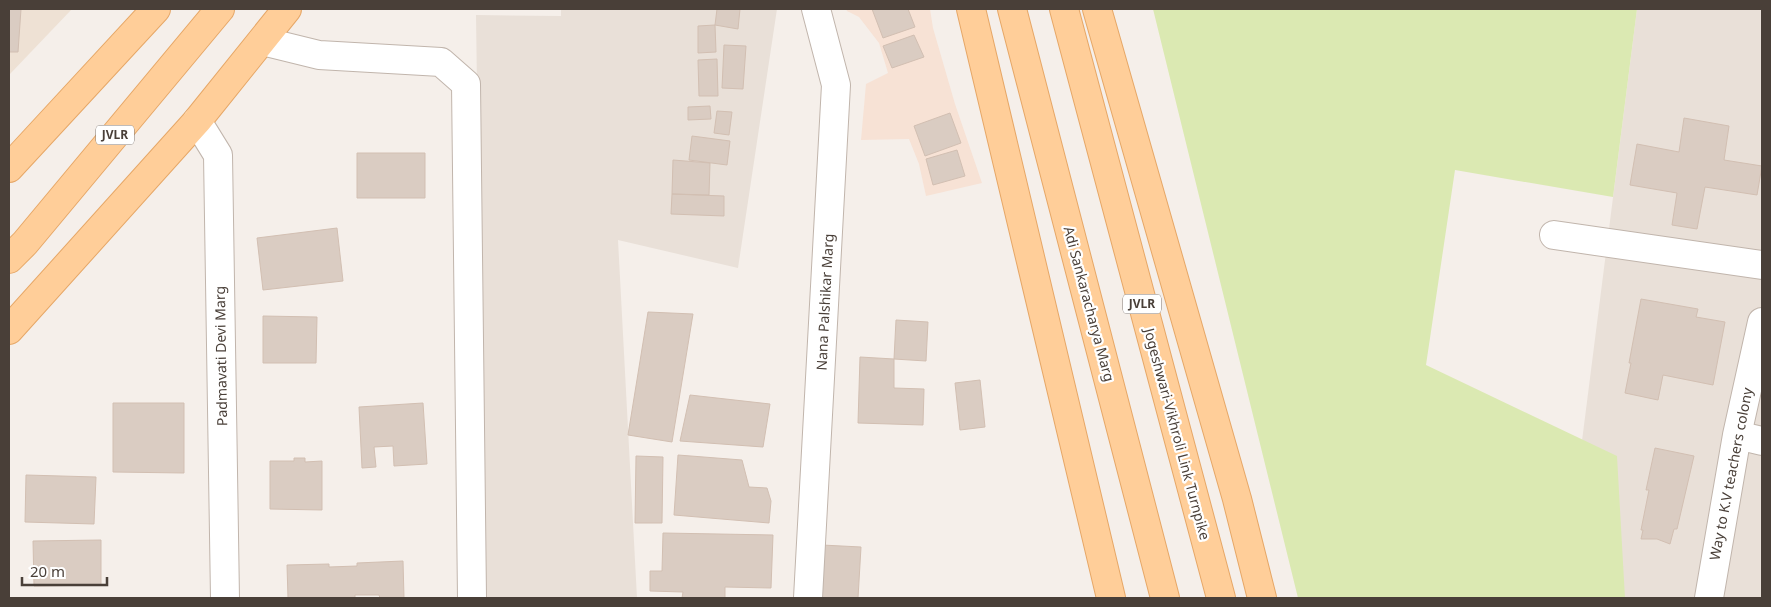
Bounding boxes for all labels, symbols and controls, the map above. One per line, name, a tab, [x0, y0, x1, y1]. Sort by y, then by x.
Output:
road number: JVLR	[96, 126, 134, 144]
street label: Adi Sankaracharya Marg	[1060, 224, 1119, 384]
street label: Nana Palshikar Marg	[811, 233, 838, 371]
street label: Padmavati Devi Marg	[210, 286, 231, 426]
road number: JVLR	[1123, 294, 1161, 314]
street label: Jogeshwari-Vikhroli Link Turnpike	[1140, 324, 1215, 542]
street label: Way to K.V teachers colony	[1704, 385, 1757, 562]
scale bar	[22, 554, 108, 586]
text: 20 m	[30, 561, 65, 581]

